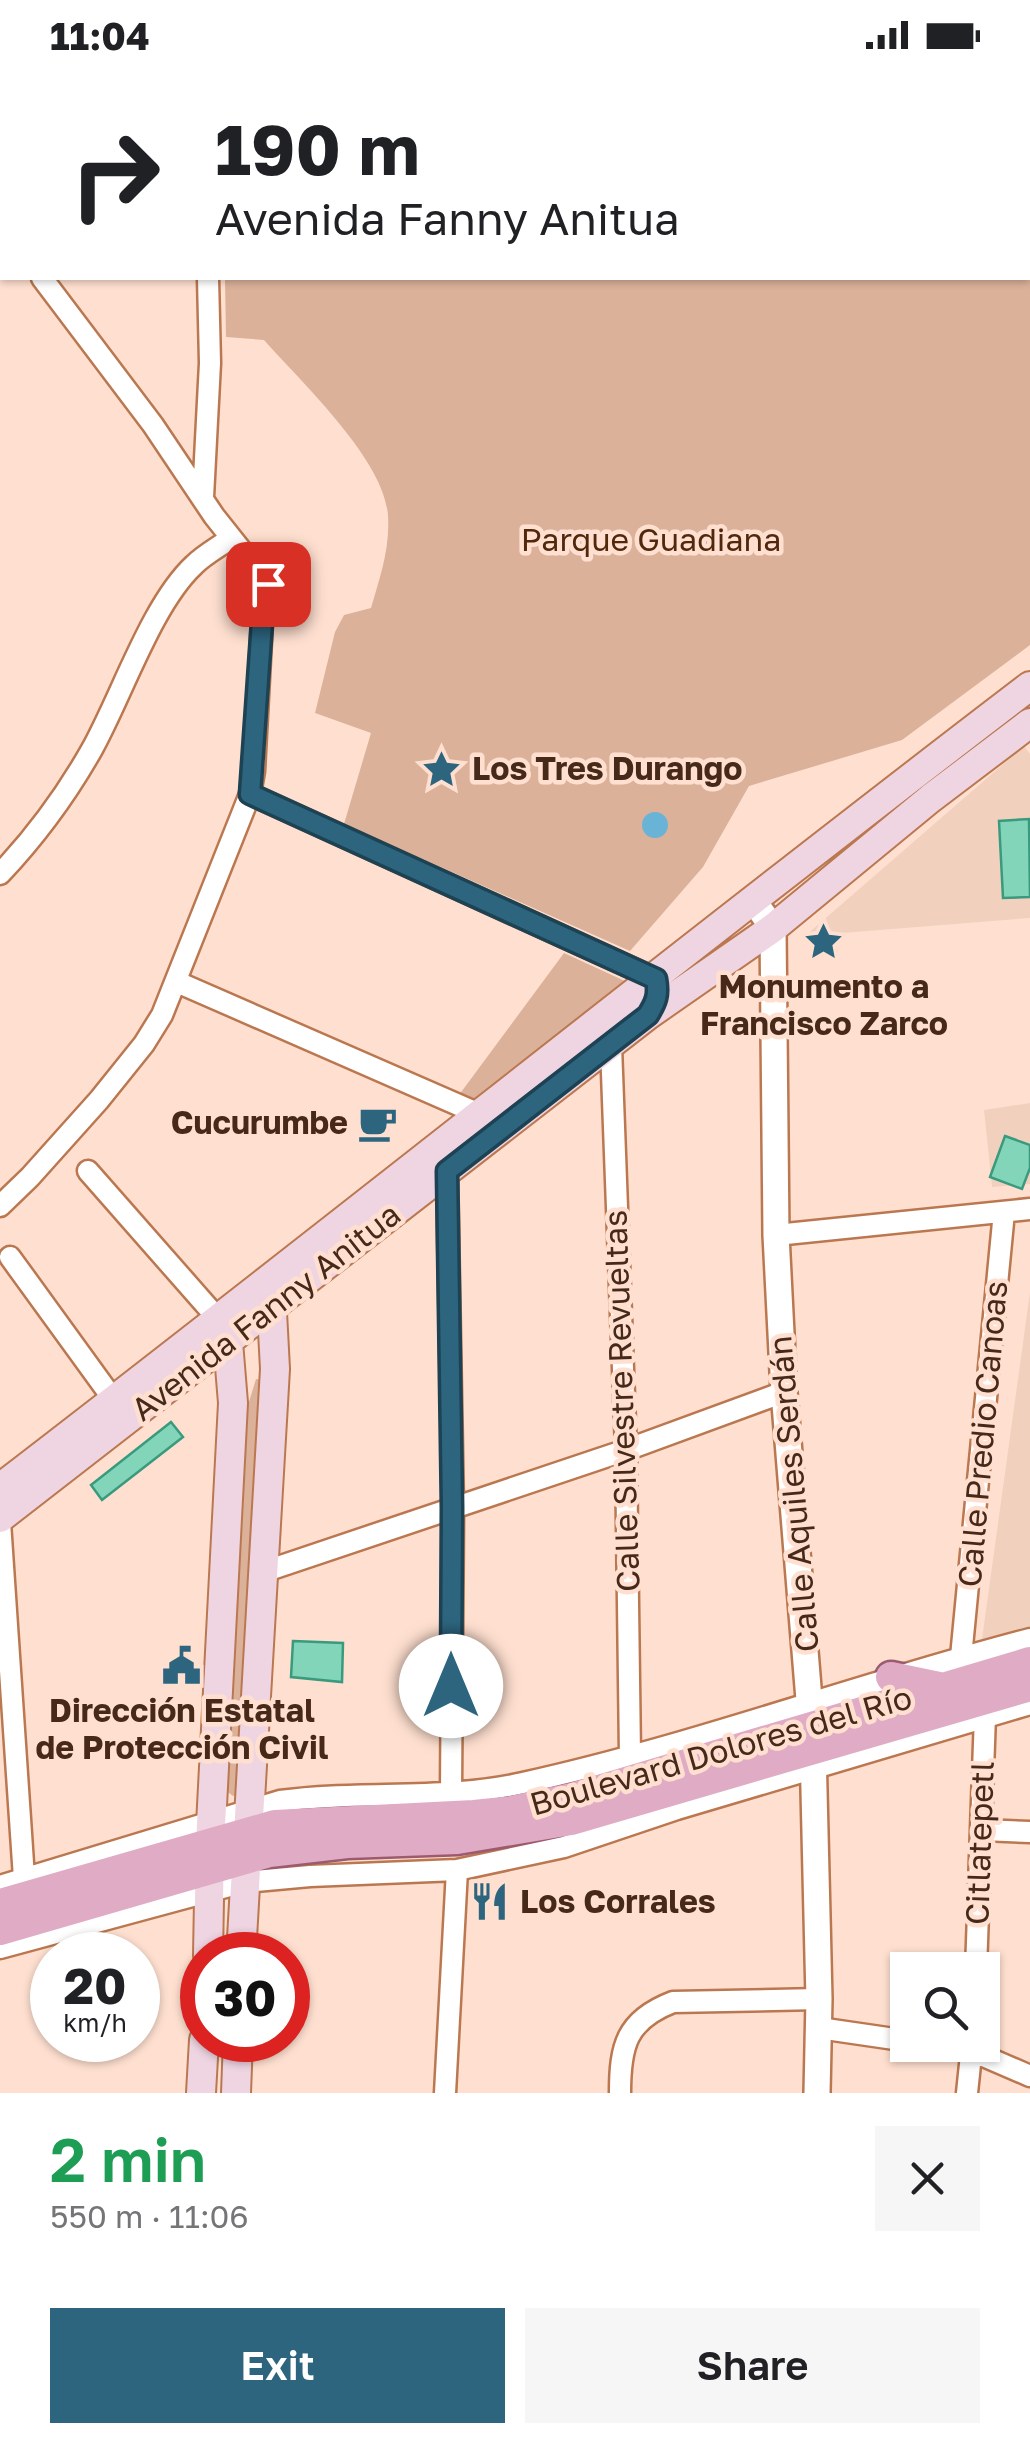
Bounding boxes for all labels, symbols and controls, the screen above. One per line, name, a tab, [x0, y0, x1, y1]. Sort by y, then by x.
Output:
text: 11:04	[50, 13, 150, 58]
text: 190 m	[215, 106, 420, 190]
icon: right	[50, 110, 180, 240]
text: Avenida Fanny Anitua	[215, 191, 680, 245]
park label: Parque Guadiana	[521, 520, 781, 558]
pin	[226, 542, 311, 627]
icon: arrive	[241, 557, 296, 612]
place icon: Los Tres Durango	[421, 748, 463, 790]
place label: Los Tres Durango	[472, 749, 742, 787]
place icon: Monumento a Francisco Zarco	[803, 921, 845, 963]
place label: Monumento a Francisco Zarco	[700, 967, 948, 1042]
cafe icon: Cucurumbe	[357, 1102, 399, 1144]
place label: Cucurumbe	[171, 1103, 348, 1141]
street label: Avenida Fanny Anitua	[123, 1195, 407, 1428]
street label: Calle Silvestre Revueltas	[595, 1209, 647, 1593]
street label: Calle Predio Canoas	[950, 1279, 1014, 1589]
street label: Calle Aquiles Serdán	[760, 1334, 826, 1654]
position arrow	[399, 1634, 503, 1738]
public building icon: Dirección Estatal de Protección Civil	[161, 1645, 203, 1687]
street label: Boulevard Dolores del Río	[526, 1677, 916, 1823]
place label: Dirección Estatal de Protección Civil	[35, 1691, 329, 1766]
street label: Citlatepetl	[957, 1760, 1001, 1925]
restaurant icon: Los Corrales	[469, 1881, 511, 1923]
place label: Los Corrales	[520, 1882, 716, 1920]
speed limit sign: 30	[180, 1932, 310, 2062]
map controls	[890, 1952, 1000, 2062]
button: search	[890, 1952, 1000, 2062]
text: 20	[63, 1955, 126, 2015]
text: km/h	[63, 2007, 127, 2038]
text: 2 min	[50, 2123, 206, 2195]
button: close	[875, 2126, 980, 2231]
text: 550 m · 11:06	[50, 2197, 249, 2235]
button: Exit	[50, 2308, 505, 2423]
button: Share	[525, 2308, 980, 2423]

